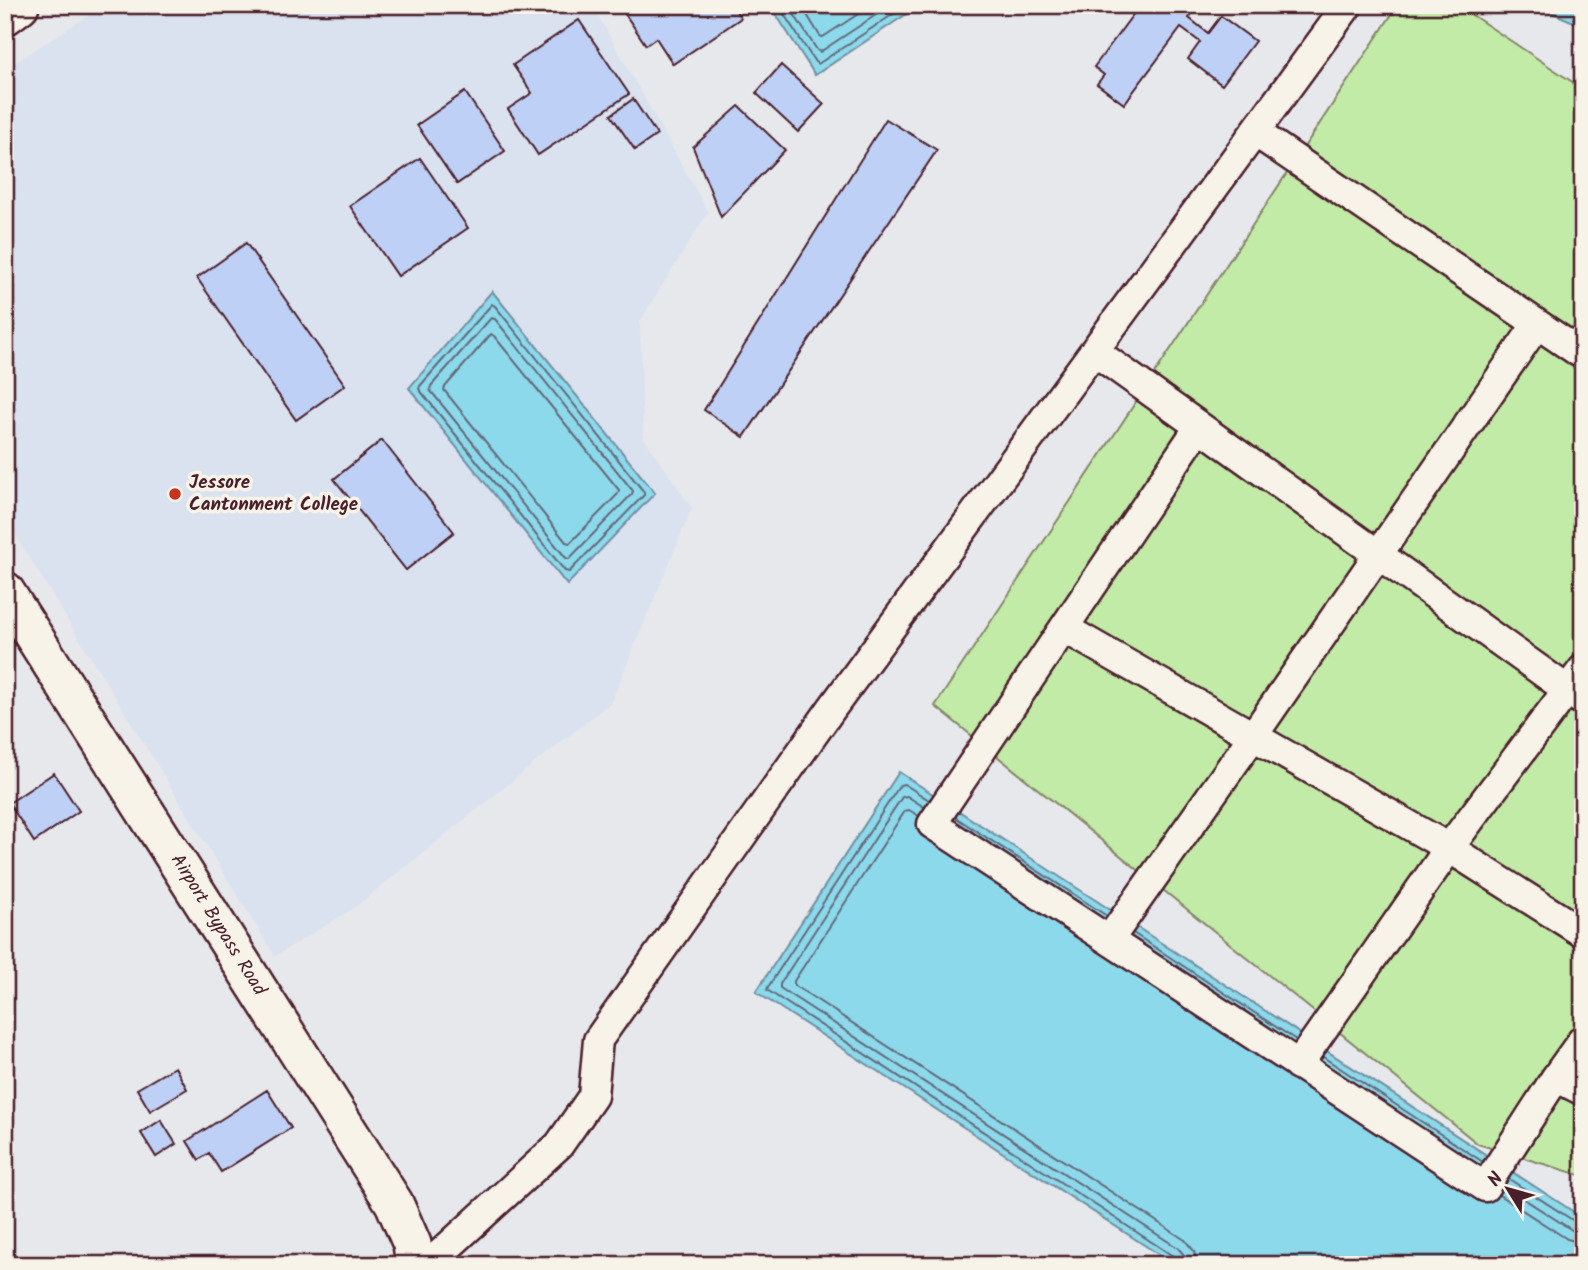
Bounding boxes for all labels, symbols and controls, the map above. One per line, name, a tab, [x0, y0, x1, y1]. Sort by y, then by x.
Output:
place label: Jessore Cantonment College	[189, 468, 358, 520]
marker: Jessore Cantonment College	[167, 486, 183, 502]
street label: Airport Bypass Road	[162, 848, 274, 1002]
north arrow	[1472, 1154, 1542, 1224]
text: N	[1480, 1166, 1512, 1194]

